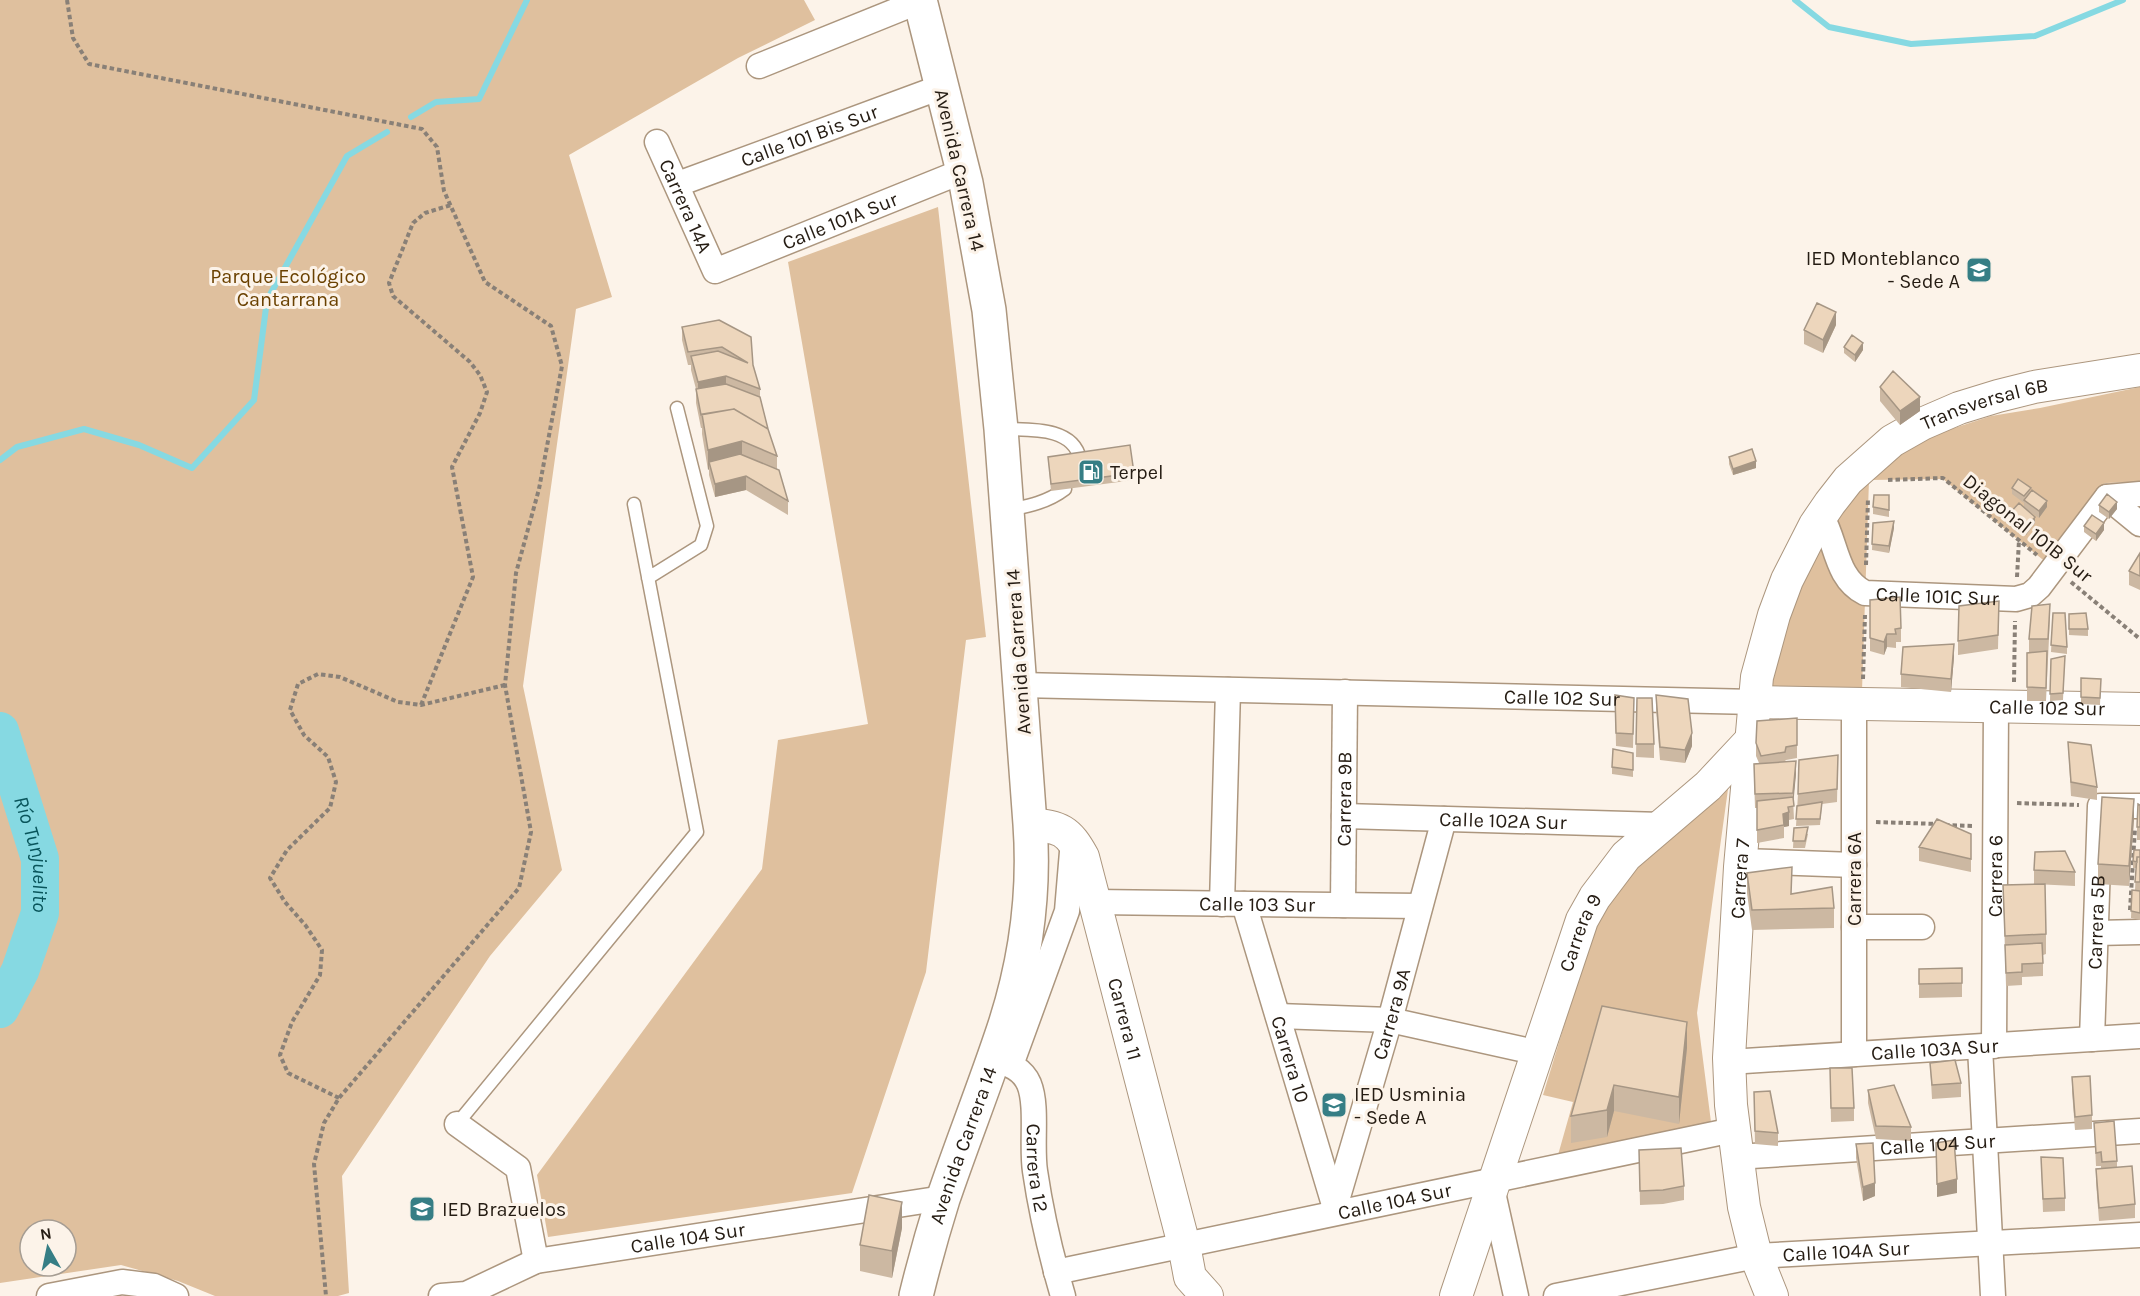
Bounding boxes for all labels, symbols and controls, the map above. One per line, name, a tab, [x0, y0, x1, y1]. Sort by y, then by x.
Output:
street label: Avenida Carrera 14	[930, 87, 989, 253]
street label: Calle 101 Bis Sur	[738, 100, 882, 172]
street label: Carrera 14A	[654, 156, 716, 257]
street label: Calle 101A Sur	[779, 187, 902, 255]
place label: IED Monteblanco - Sede A	[1806, 247, 1960, 293]
school or university icon: IED Monteblanco - Sede A	[1964, 255, 1994, 285]
park label: Parque Ecológico Cantarrana	[210, 265, 366, 311]
street label: Transversal 6B	[1917, 374, 2050, 435]
fuel station icon: Terpel	[1076, 457, 1106, 487]
place label: Terpel	[1110, 461, 1164, 484]
street label: Diagonal 101B Sur	[1958, 469, 2098, 588]
street label: Avenida Carrera 14	[1001, 568, 1036, 735]
street label: Calle 101C Sur	[1875, 582, 2000, 610]
street label: Calle 102 Sur	[1504, 685, 1621, 711]
street label: Calle 102 Sur	[1989, 695, 2106, 720]
street label: Carrera 9B	[1333, 751, 1356, 847]
water label: Río Tunjuelito	[9, 793, 52, 913]
street label: Calle 102A Sur	[1439, 808, 1568, 834]
street label: Carrera 6A	[1843, 832, 1866, 926]
street label: Carrera 6	[1984, 835, 2007, 917]
street label: Carrera 7	[1726, 837, 1755, 920]
street label: Carrera 5B	[2083, 874, 2110, 970]
street label: Carrera 9	[1554, 890, 1607, 975]
street label: Calle 103 Sur	[1199, 892, 1316, 917]
street label: Carrera 9A	[1368, 966, 1415, 1063]
street label: Carrera 11	[1103, 975, 1146, 1063]
street label: Carrera 10	[1266, 1013, 1314, 1106]
street label: Calle 103A Sur	[1870, 1034, 2000, 1065]
street label: Avenida Carrera 14	[925, 1063, 1002, 1227]
place label: IED Usminia - Sede A	[1354, 1083, 1466, 1129]
school or university icon: IED Usminia - Sede A	[1319, 1090, 1349, 1120]
street label: Carrera 12	[1022, 1123, 1053, 1214]
street label: Calle 104 Sur	[1879, 1129, 1997, 1160]
street label: Calle 104 Sur	[1336, 1178, 1454, 1225]
school or university icon: IED Brazuelos	[407, 1194, 437, 1224]
place label: IED Brazuelos	[442, 1198, 566, 1221]
north arrow	[18, 1218, 78, 1278]
street label: Calle 104 Sur	[629, 1218, 747, 1258]
text: N	[39, 1223, 53, 1244]
street label: Calle 104A Sur	[1782, 1237, 1911, 1267]

